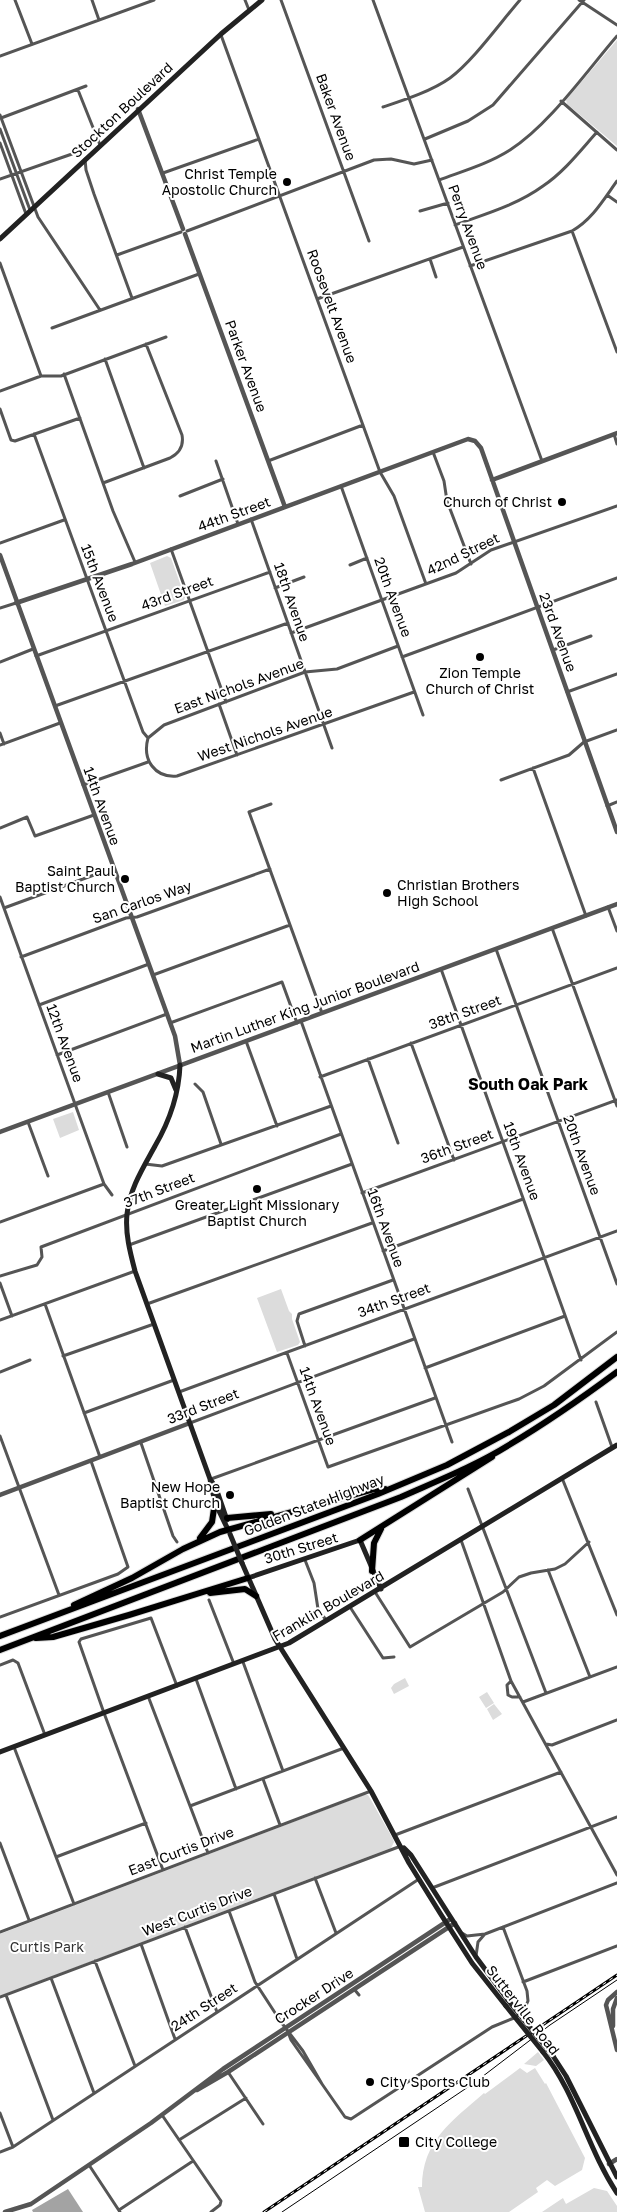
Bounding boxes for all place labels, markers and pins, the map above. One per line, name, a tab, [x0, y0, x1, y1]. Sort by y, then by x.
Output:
place label: Christ Temple Apostolic Church	[162, 165, 277, 198]
marker: Christ Temple Apostolic Church	[281, 176, 293, 188]
place label: Church of Christ	[443, 493, 552, 510]
marker: Church of Christ	[556, 496, 568, 508]
marker: Zion Temple Church of Christ	[474, 651, 486, 663]
place label: Zion Temple Church of Christ	[426, 664, 534, 697]
place label: Saint Paul Baptist Church	[15, 862, 115, 895]
marker: Saint Paul Baptist Church	[119, 873, 131, 885]
place label: Christian Brothers High School	[397, 876, 519, 909]
marker: Christian Brothers High School	[381, 887, 393, 899]
marker: Greater Light Missionary Baptist Church	[251, 1183, 263, 1195]
place label: Greater Light Missionary Baptist Church	[175, 1196, 340, 1229]
place label: New Hope Baptist Church	[120, 1478, 220, 1511]
marker: New Hope Baptist Church	[224, 1489, 236, 1501]
place label: City Sports Club	[380, 2073, 490, 2090]
marker: City Sports Club	[364, 2076, 376, 2088]
place label: City College	[415, 2133, 497, 2150]
marker: City College	[397, 2135, 411, 2149]

